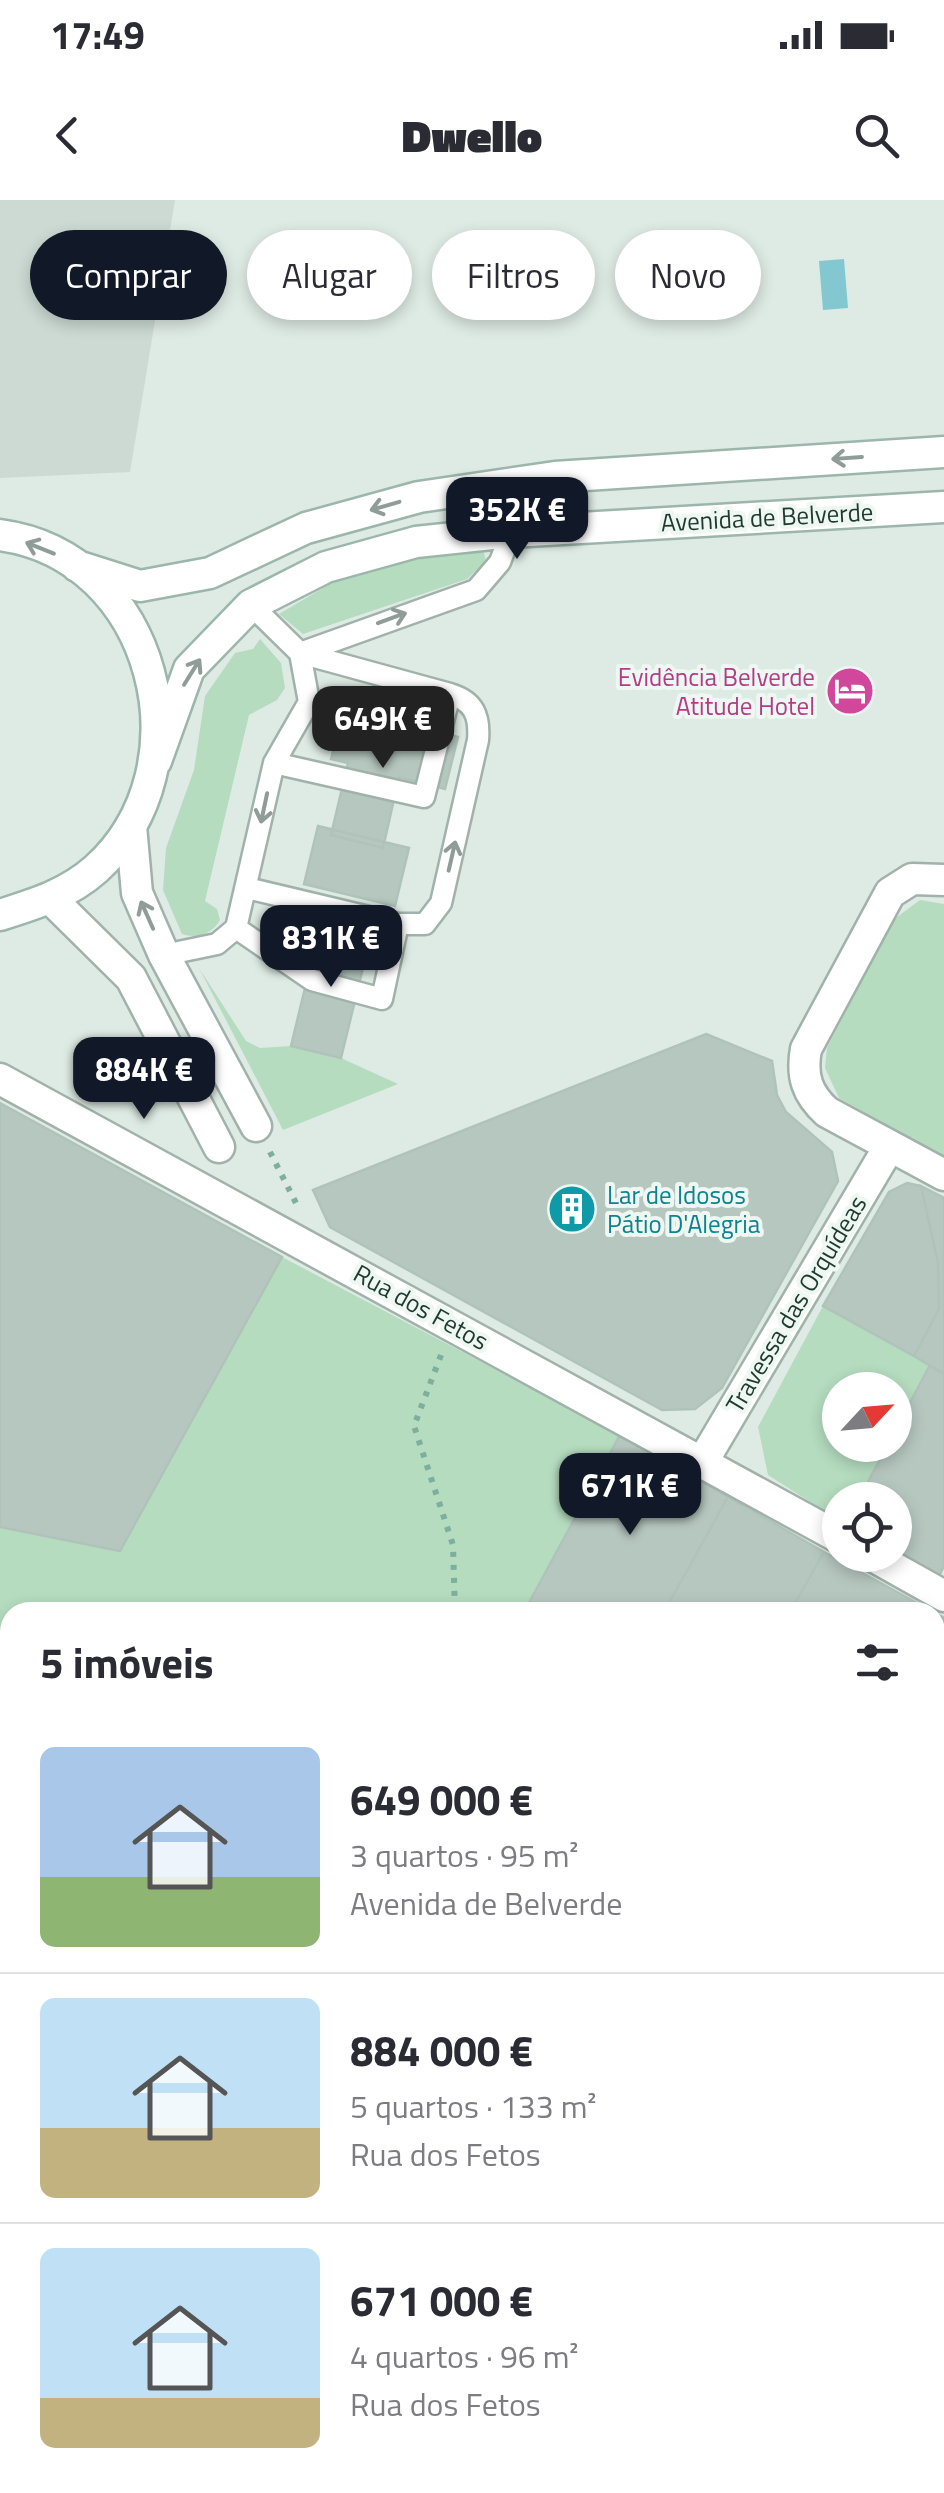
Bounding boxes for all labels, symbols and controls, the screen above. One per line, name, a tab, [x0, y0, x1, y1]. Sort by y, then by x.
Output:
text: 17:49	[50, 6, 145, 64]
text: Dwello	[402, 101, 542, 169]
icon: back	[40, 108, 95, 163]
icon: search	[849, 108, 904, 163]
chip: Comprar	[30, 230, 227, 320]
chip: Alugar	[247, 230, 412, 320]
chip: Filtros	[432, 230, 595, 320]
chip: Novo	[615, 230, 761, 320]
one-way arrow	[831, 449, 863, 468]
pin: 352K €	[436, 477, 598, 562]
text: 352K €	[468, 485, 566, 533]
street label: Avenida de Belverde	[660, 492, 874, 542]
one-way arrow	[370, 498, 401, 516]
one-way arrow	[25, 537, 55, 555]
one-way arrow	[376, 608, 406, 626]
one-way arrow	[182, 658, 202, 686]
place label: Evidência Belverde Atitude Hotel	[618, 658, 815, 725]
hotel icon: Evidência Belverde Atitude Hotel	[824, 665, 876, 717]
pin: 649K €	[302, 686, 464, 771]
text: 649K €	[334, 694, 432, 742]
one-way arrow	[254, 791, 273, 823]
one-way arrow	[443, 841, 462, 873]
one-way arrow	[137, 900, 155, 931]
pin: 831K €	[250, 905, 412, 990]
text: 831K €	[282, 913, 380, 961]
pin: 884K €	[63, 1037, 225, 1122]
text: 884K €	[95, 1045, 193, 1093]
place label: Lar de Idosos Pátio D'Alegria	[607, 1176, 761, 1243]
building icon: Lar de Idosos Pátio D'Alegria	[546, 1183, 598, 1235]
street label: Travessa das Orquídeas	[716, 1188, 876, 1420]
street label: Rua dos Fetos	[347, 1254, 495, 1360]
north arrow	[822, 1372, 912, 1462]
map controls	[822, 1372, 912, 1572]
pin: 671K €	[549, 1453, 711, 1538]
text: 671K €	[581, 1461, 679, 1509]
button: locate	[822, 1482, 912, 1572]
text: 5 imóveis	[40, 1630, 214, 1694]
icon: filters	[850, 1635, 905, 1690]
text: 649 000 €	[350, 1767, 533, 1831]
icon: home	[120, 1787, 240, 1907]
text: 3 quartos · 95 m²	[350, 1831, 579, 1879]
text: Avenida de Belverde	[350, 1879, 622, 1927]
text: 884 000 €	[350, 2018, 533, 2082]
icon: home	[120, 2038, 240, 2158]
text: 5 quartos · 133 m²	[350, 2082, 596, 2130]
text: Rua dos Fetos	[350, 2130, 541, 2178]
text: 671 000 €	[350, 2268, 533, 2332]
icon: home	[120, 2288, 240, 2408]
text: 4 quartos · 96 m²	[350, 2332, 579, 2380]
text: Rua dos Fetos	[350, 2380, 541, 2428]

